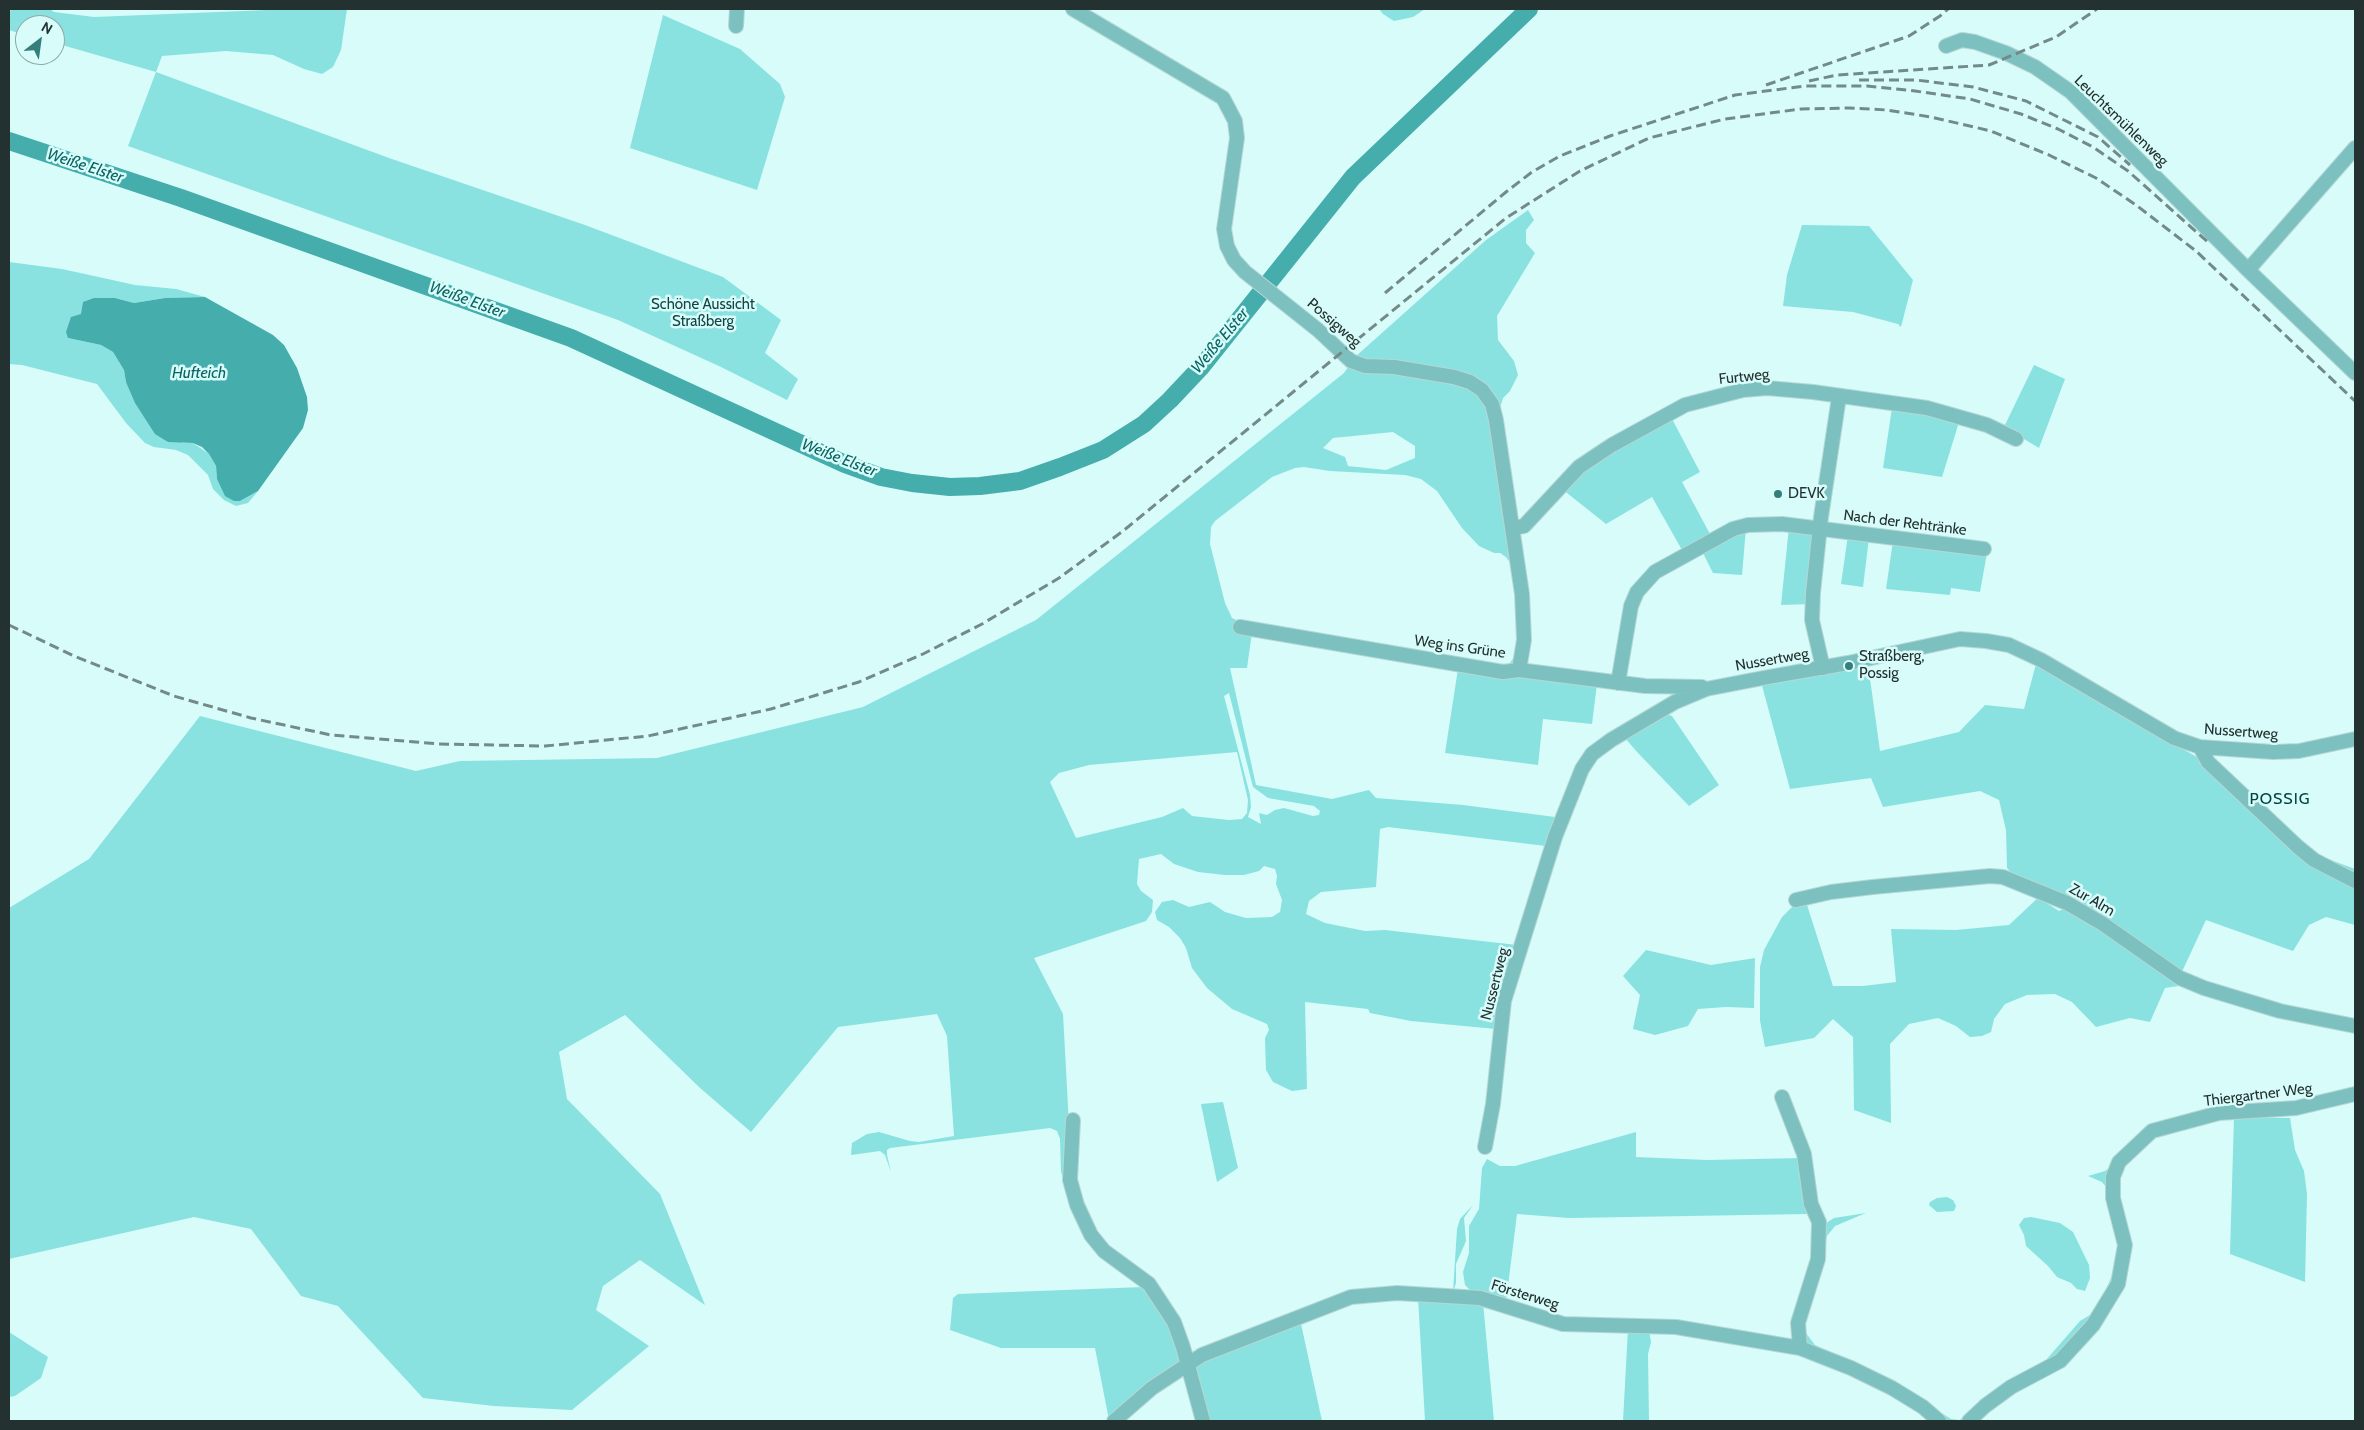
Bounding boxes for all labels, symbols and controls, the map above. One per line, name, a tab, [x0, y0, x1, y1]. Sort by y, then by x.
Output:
north arrow	[15, 15, 65, 65]
text: N	[38, 18, 56, 38]
street label: Leuchtsmühlenweg	[2070, 72, 2172, 170]
water label: Weiße Elster	[44, 145, 126, 187]
water label: Weiße Elster	[427, 277, 507, 323]
street label: Possigweg	[1303, 295, 1365, 351]
park label: Schöne Aussicht Straßberg	[651, 296, 755, 331]
water label: Weiße Elster	[1187, 305, 1253, 377]
water label: Hufteich	[172, 363, 226, 383]
street label: Furtweg	[1718, 365, 1770, 389]
water label: Weiße Elster	[799, 435, 879, 481]
place label: DEVK	[1788, 485, 1825, 503]
marker: DEVK	[1772, 488, 1784, 500]
street label: Nach der Rehtränke	[1842, 507, 1968, 539]
street label: Weg ins Grüne	[1413, 632, 1507, 662]
street label: Nussertweg	[1734, 645, 1810, 675]
place label: Straßberg, Possig	[1859, 648, 1924, 683]
marker: Straßberg, Possig	[1843, 660, 1855, 672]
street label: Nussertweg	[2203, 720, 2279, 744]
district label: POSSIG	[2249, 789, 2311, 809]
street label: Zur Alm	[2066, 880, 2118, 920]
street label: Nussertweg	[1477, 946, 1513, 1022]
street label: Thiergartner Weg	[2203, 1079, 2313, 1111]
street label: Försterweg	[1489, 1276, 1561, 1314]

